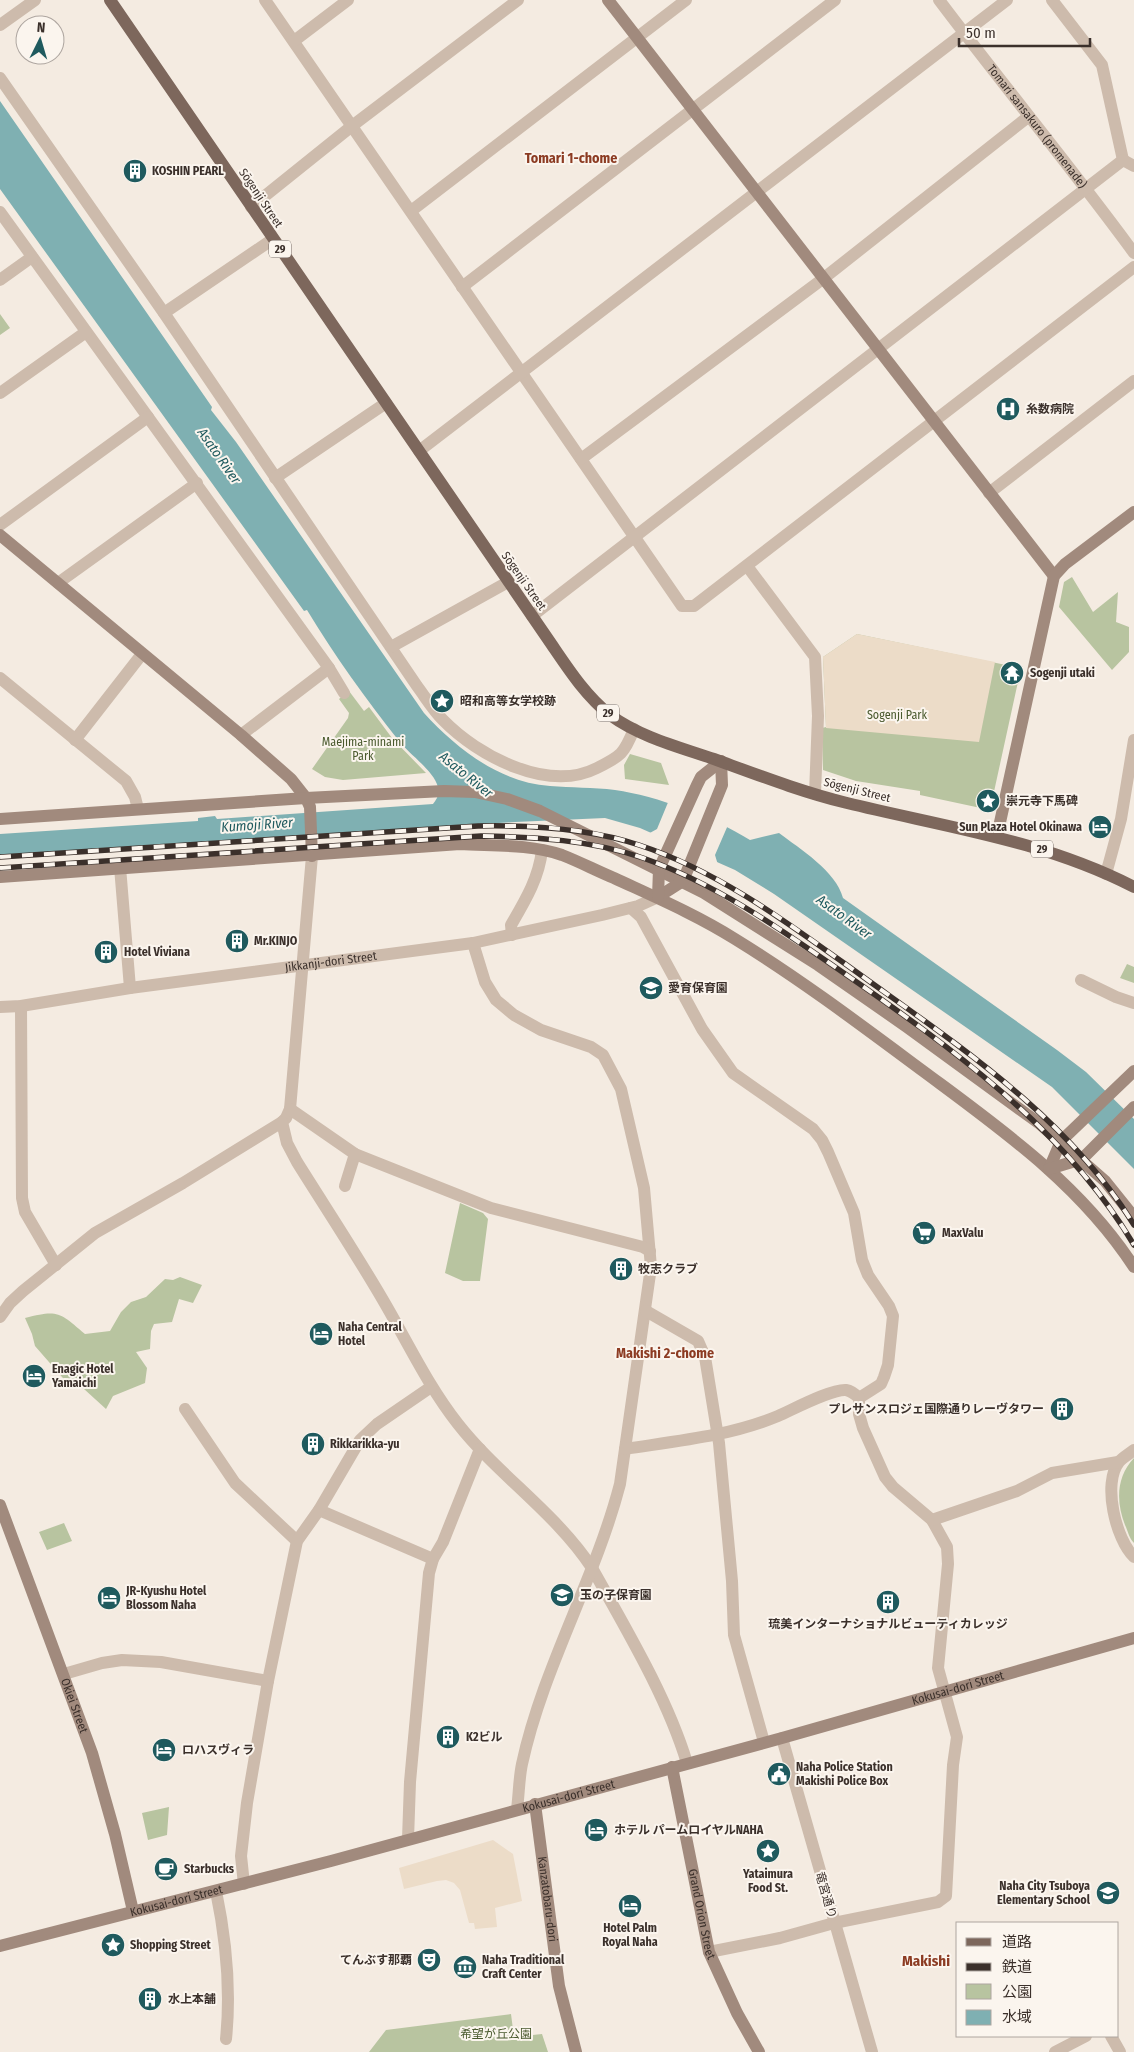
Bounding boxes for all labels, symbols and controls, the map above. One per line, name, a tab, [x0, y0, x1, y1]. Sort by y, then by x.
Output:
north arrow	[15, 15, 65, 65]
scale bar	[959, 15, 1090, 47]
text: N	[36, 19, 46, 36]
text: 50 m	[966, 24, 996, 42]
street label: Tomari sansakuro (promenade)	[984, 62, 1090, 191]
district label: Tomari 1-chome	[525, 150, 617, 167]
building icon: KOSHIN PEARL	[122, 158, 148, 184]
place label: KOSHIN PEARL	[152, 164, 224, 178]
street label: Sōgenji Street	[236, 166, 286, 230]
road number: 29	[269, 240, 291, 258]
hospital icon: 糸数病院	[995, 396, 1021, 422]
place label: 糸数病院	[1026, 402, 1074, 416]
water label: Asato River	[193, 424, 245, 488]
street label: Sōgenji Street	[499, 549, 549, 613]
temple icon: Sogenji utaki	[999, 660, 1025, 686]
place label: Sogenji utaki	[1030, 666, 1095, 680]
place icon: 昭和高等女学校跡	[429, 688, 455, 714]
place label: 昭和高等女学校跡	[460, 694, 556, 708]
road number: 29	[597, 704, 619, 721]
park label: Sogenji Park	[867, 708, 927, 722]
park label: Maejima-minami Park	[322, 735, 404, 763]
water label: Asato River	[435, 748, 497, 802]
street label: Sōgenji Street	[822, 775, 892, 805]
place icon: 崇元寺下馬碑	[975, 788, 1001, 814]
place label: 崇元寺下馬碑	[1006, 794, 1078, 808]
water label: Kumoji River	[221, 814, 294, 836]
hotel icon: Sun Plaza Hotel Okinawa	[1087, 814, 1113, 840]
place label: Sun Plaza Hotel Okinawa	[959, 820, 1082, 834]
road number: 29	[1031, 841, 1053, 858]
water label: Asato River	[812, 891, 876, 943]
building icon: Mr.KINJO	[224, 928, 250, 954]
place label: Mr.KINJO	[254, 934, 298, 948]
building icon: Hotel Viviana	[93, 939, 119, 965]
place label: Hotel Viviana	[124, 945, 190, 959]
street label: Jikkanji-dori Street	[284, 949, 378, 975]
school or university icon: 愛育保育園	[638, 975, 664, 1001]
place label: 愛育保育園	[668, 981, 728, 995]
supermarket icon: MaxValu	[911, 1220, 937, 1246]
place label: MaxValu	[942, 1226, 983, 1240]
building icon: 牧志クラブ	[608, 1256, 634, 1282]
place label: 牧志クラブ	[638, 1262, 698, 1276]
place label: Naha Central Hotel	[338, 1320, 402, 1348]
hotel icon: Naha Central Hotel	[308, 1321, 334, 1347]
district label: Makishi 2-chome	[616, 1345, 714, 1362]
place label: Enagic Hotel Yamaichi	[51, 1362, 114, 1390]
hotel icon: Enagic Hotel Yamaichi	[21, 1363, 47, 1389]
building icon: プレサンスロジェ国際通りレーヴタワー	[1049, 1396, 1075, 1422]
place label: プレサンスロジェ国際通りレーヴタワー	[828, 1402, 1044, 1416]
building icon: Rikkarikka-yu	[300, 1431, 326, 1457]
place label: Rikkarikka-yu	[330, 1437, 400, 1451]
school or university icon: 玉の子保育園	[549, 1582, 575, 1608]
place label: JR-Kyushu Hotel Blossom Naha	[125, 1584, 207, 1612]
hotel icon: JR-Kyushu Hotel Blossom Naha	[96, 1585, 122, 1611]
place label: 玉の子保育園	[580, 1588, 652, 1602]
building icon: 琉美インターナショナルビューティカレッジ	[875, 1589, 901, 1615]
place label: 琉美インターナショナルビューティカレッジ	[768, 1617, 1008, 1631]
street label: Kokusai-dori Street	[910, 1668, 1006, 1708]
street label: Okiei Street	[58, 1676, 91, 1735]
building icon: K2ビル	[435, 1724, 461, 1750]
place label: K2ビル	[466, 1730, 503, 1744]
hotel icon: ロハスヴィラ	[151, 1737, 177, 1763]
place label: ロハスヴィラ	[182, 1743, 254, 1757]
place label: Naha Police Station Makishi Police Box	[796, 1760, 893, 1788]
public building icon: Naha Police Station Makishi Police Box	[766, 1761, 792, 1787]
street label: Kokusai-dori Street	[521, 1777, 616, 1815]
hotel icon: ホテル パームロイヤルNAHA	[583, 1817, 609, 1843]
place label: ホテル パームロイヤルNAHA	[614, 1823, 764, 1837]
place icon: Yataimura Food St.	[755, 1838, 781, 1864]
cafe icon: Starbucks	[153, 1856, 179, 1882]
street label: Kanzatobaru-dori	[535, 1856, 560, 1943]
place label: Starbucks	[184, 1862, 235, 1876]
place label: Yataimura Food St.	[742, 1867, 793, 1895]
street label: Grand Orion Street	[686, 1868, 718, 1962]
street label: 竜宮通り	[813, 1870, 839, 1920]
place label: Naha City Tsuboya Elementary School	[997, 1879, 1091, 1907]
school or university icon: Naha City Tsuboya Elementary School	[1095, 1880, 1121, 1906]
street label: Kokusai-dori Street	[128, 1882, 224, 1919]
hotel icon: Hotel Palm Royal Naha	[617, 1893, 643, 1919]
place label: Hotel Palm Royal Naha	[602, 1921, 658, 1949]
legend	[956, 1922, 1119, 2037]
place icon: Shopping Street	[100, 1932, 126, 1958]
text: 道路	[1002, 1933, 1032, 1951]
place label: Shopping Street	[130, 1938, 211, 1952]
theatre icon: てんぶす那覇	[416, 1947, 442, 1973]
district label: Makishi	[902, 1952, 950, 1970]
place label: てんぶす那覇	[340, 1953, 412, 1967]
place label: Naha Traditional Craft Center	[482, 1953, 565, 1981]
museum icon: Naha Traditional Craft Center	[452, 1954, 478, 1980]
text: 鉄道	[1002, 1958, 1032, 1976]
text: 公園	[1002, 1983, 1032, 2001]
building icon: 水上本舗	[137, 1986, 163, 2012]
place label: 水上本舗	[168, 1992, 216, 2006]
text: 水域	[1002, 2008, 1032, 2026]
park label: 希望が丘公園	[460, 2027, 532, 2041]

